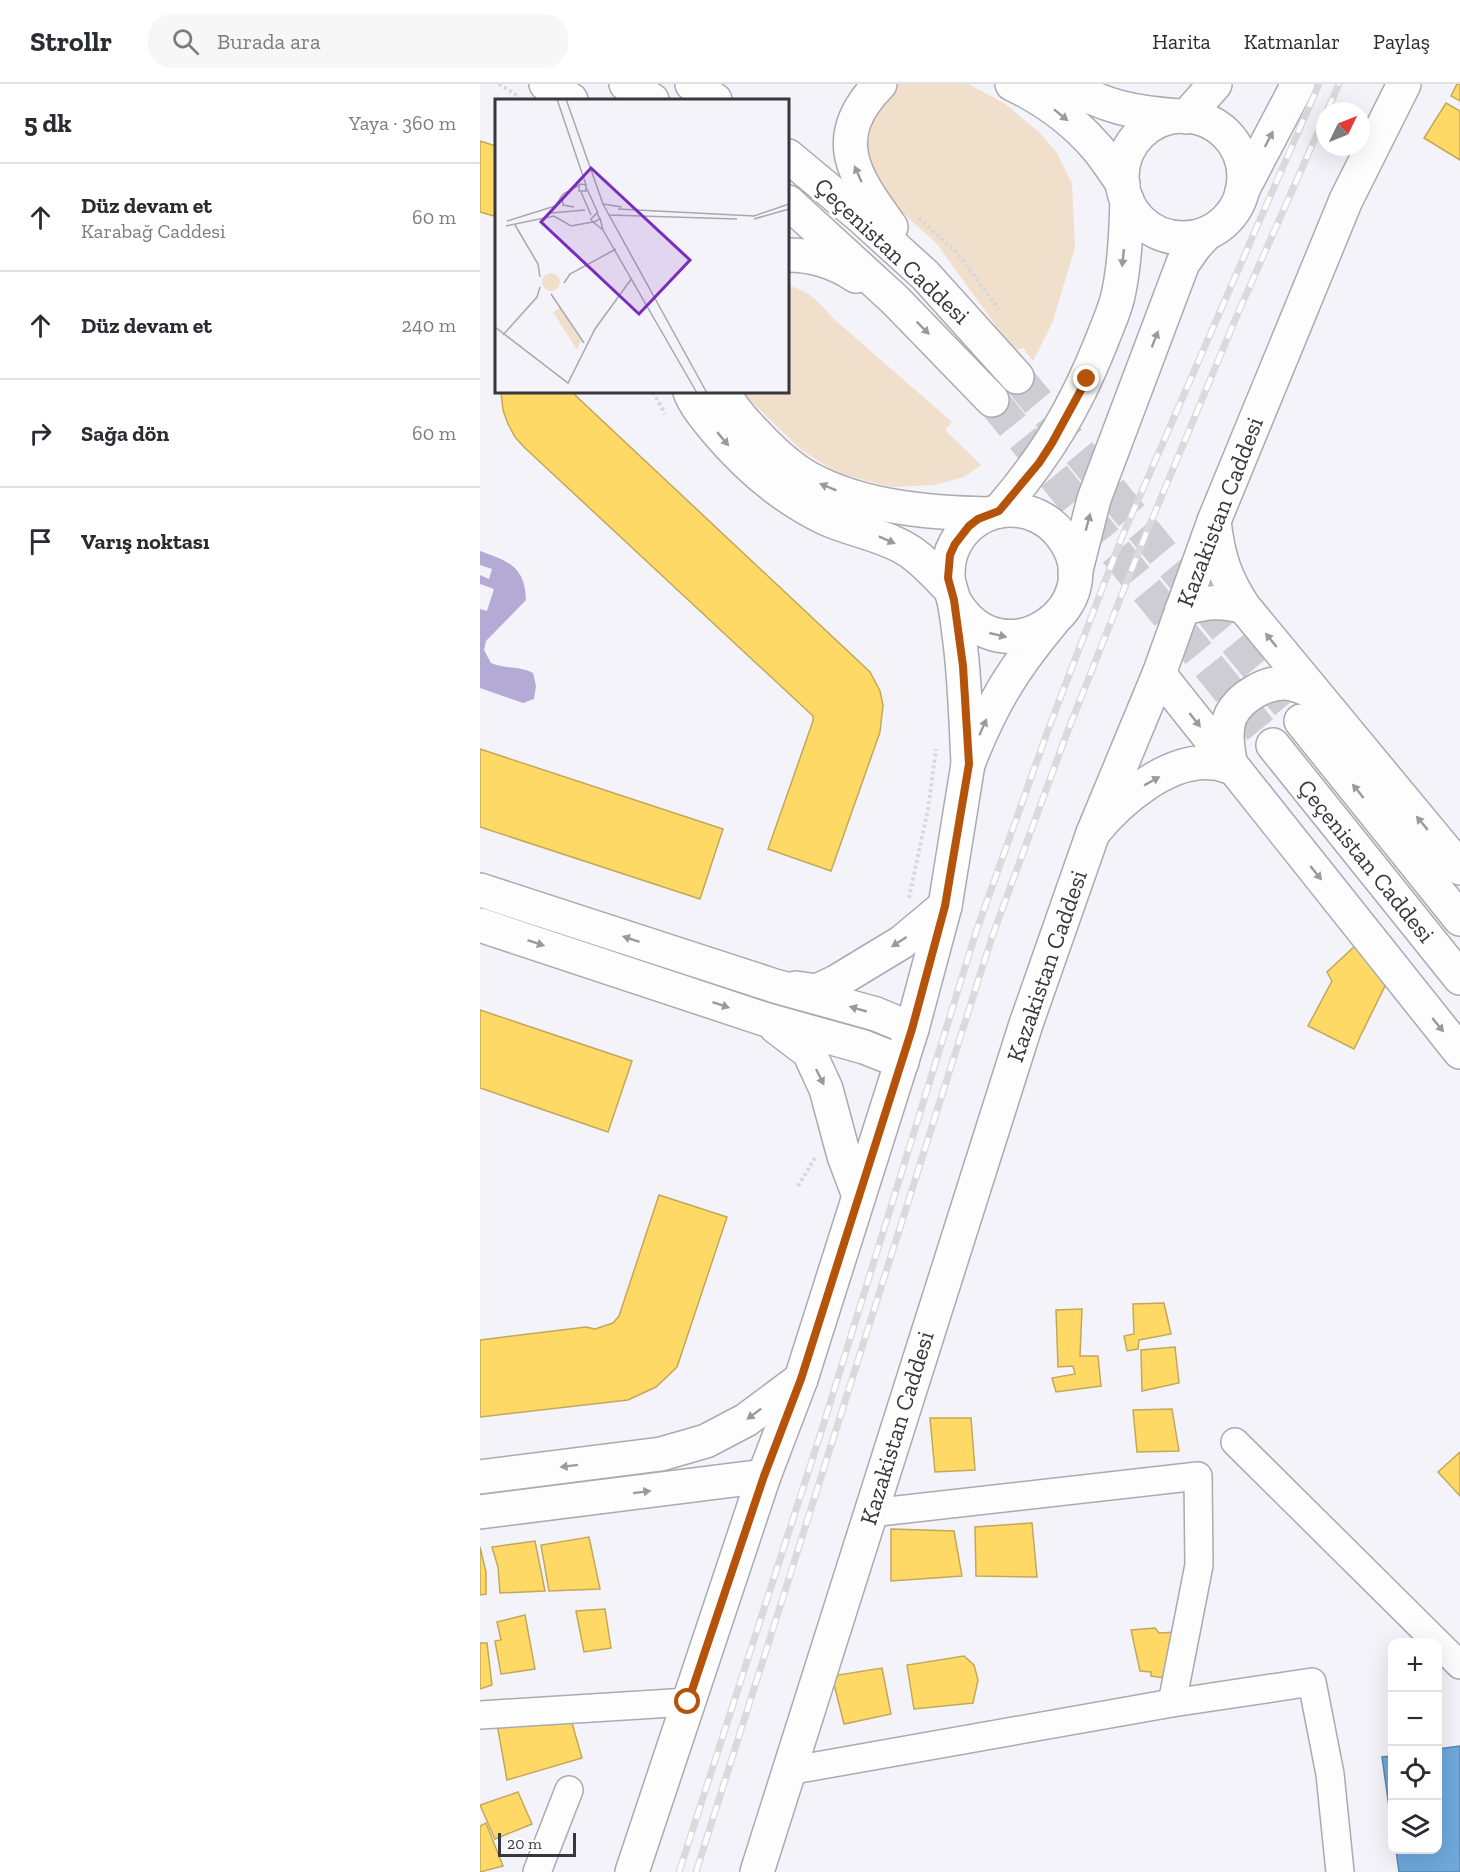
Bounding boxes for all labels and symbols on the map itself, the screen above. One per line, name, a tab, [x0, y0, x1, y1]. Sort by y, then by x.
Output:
inset map	[495, 99, 789, 393]
north arrow	[1316, 102, 1370, 156]
one-way arrow	[1054, 108, 1069, 121]
one-way arrow	[1264, 130, 1274, 147]
one-way arrow	[853, 165, 863, 183]
street label: Çeçenistan Caddesi	[809, 171, 976, 330]
one-way arrow	[1118, 249, 1128, 268]
one-way arrow	[915, 320, 929, 334]
one-way arrow	[1150, 330, 1160, 348]
route end	[1073, 365, 1099, 391]
street label: Kazakistan Caddesi	[1170, 413, 1269, 611]
one-way arrow	[717, 431, 730, 447]
one-way arrow	[819, 482, 837, 491]
one-way arrow	[1083, 513, 1093, 531]
one-way arrow	[878, 535, 896, 545]
one-way arrow	[989, 630, 1007, 640]
one-way arrow	[1265, 632, 1278, 648]
one-way arrow	[1188, 712, 1201, 728]
one-way arrow	[979, 718, 988, 735]
street label: Çeçenistan Caddesi	[1292, 773, 1441, 948]
one-way arrow	[1144, 776, 1161, 786]
one-way arrow	[1352, 784, 1364, 799]
one-way arrow	[1416, 815, 1429, 831]
one-way arrow	[1309, 865, 1322, 880]
street label: Kazakistan Caddesi	[1000, 866, 1093, 1066]
one-way arrow	[622, 934, 640, 944]
one-way arrow	[891, 937, 908, 948]
one-way arrow	[527, 939, 545, 949]
one-way arrow	[712, 1000, 730, 1010]
one-way arrow	[848, 1004, 866, 1013]
one-way arrow	[1431, 1017, 1444, 1033]
one-way arrow	[816, 1068, 825, 1085]
street label: Kazakistan Caddesi	[853, 1327, 940, 1528]
one-way arrow	[747, 1408, 763, 1420]
one-way arrow	[559, 1461, 578, 1470]
one-way arrow	[633, 1487, 652, 1496]
route start	[674, 1688, 700, 1714]
scale bar	[498, 1830, 576, 1858]

